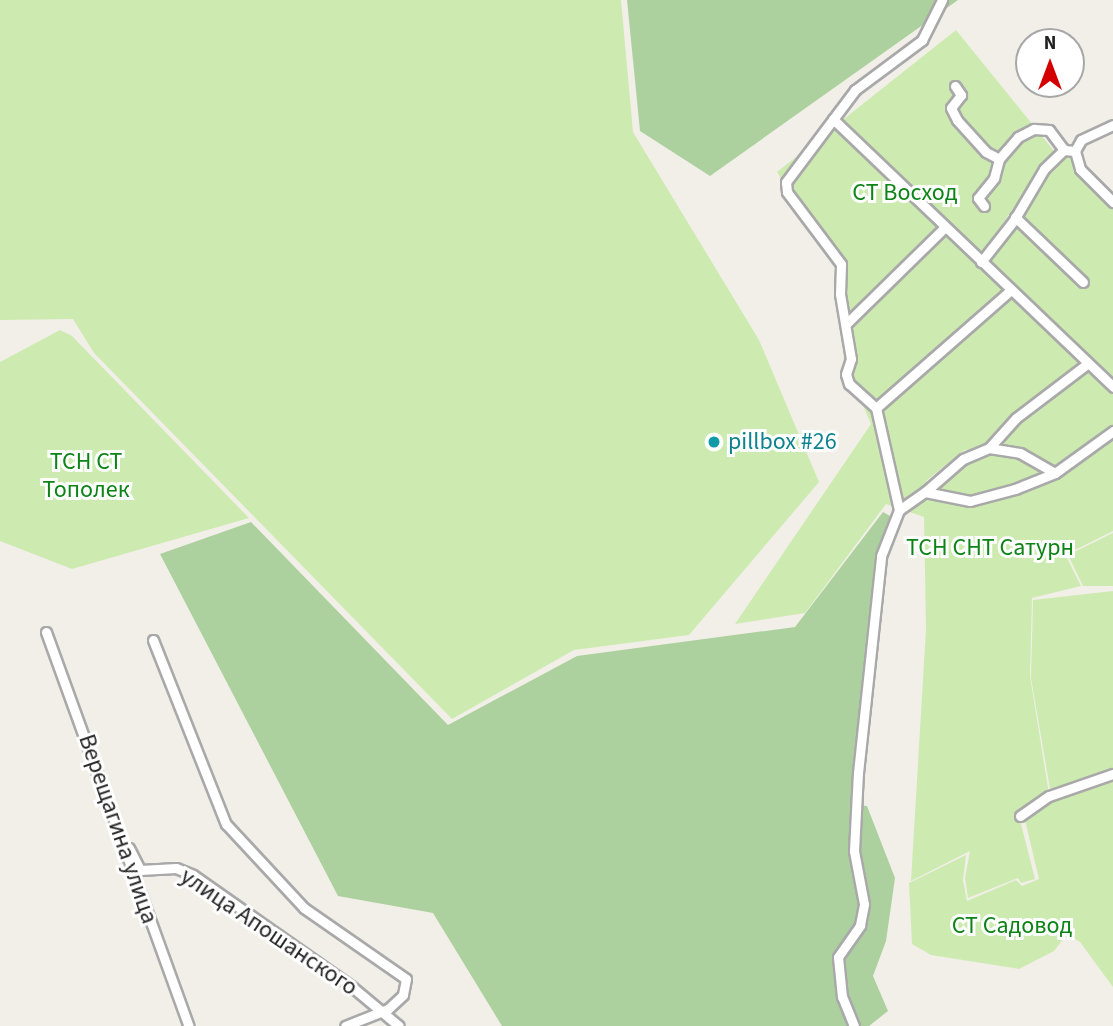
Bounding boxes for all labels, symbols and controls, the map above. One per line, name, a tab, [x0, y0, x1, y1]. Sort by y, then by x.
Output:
north arrow	[1015, 28, 1085, 98]
text: N	[1044, 30, 1056, 57]
park label: СТ Восход	[852, 179, 958, 207]
place label: pillbox #26	[728, 428, 837, 456]
marker: pillbox #26	[706, 434, 722, 450]
park label: ТСН СТ Тополек	[42, 448, 130, 504]
park label: ТСН СНТ Сатурн	[906, 534, 1074, 562]
street label: Верещагина улица	[72, 731, 164, 927]
street label: улица Апошанского	[175, 862, 363, 1002]
park label: СТ Садовод	[952, 912, 1072, 940]

